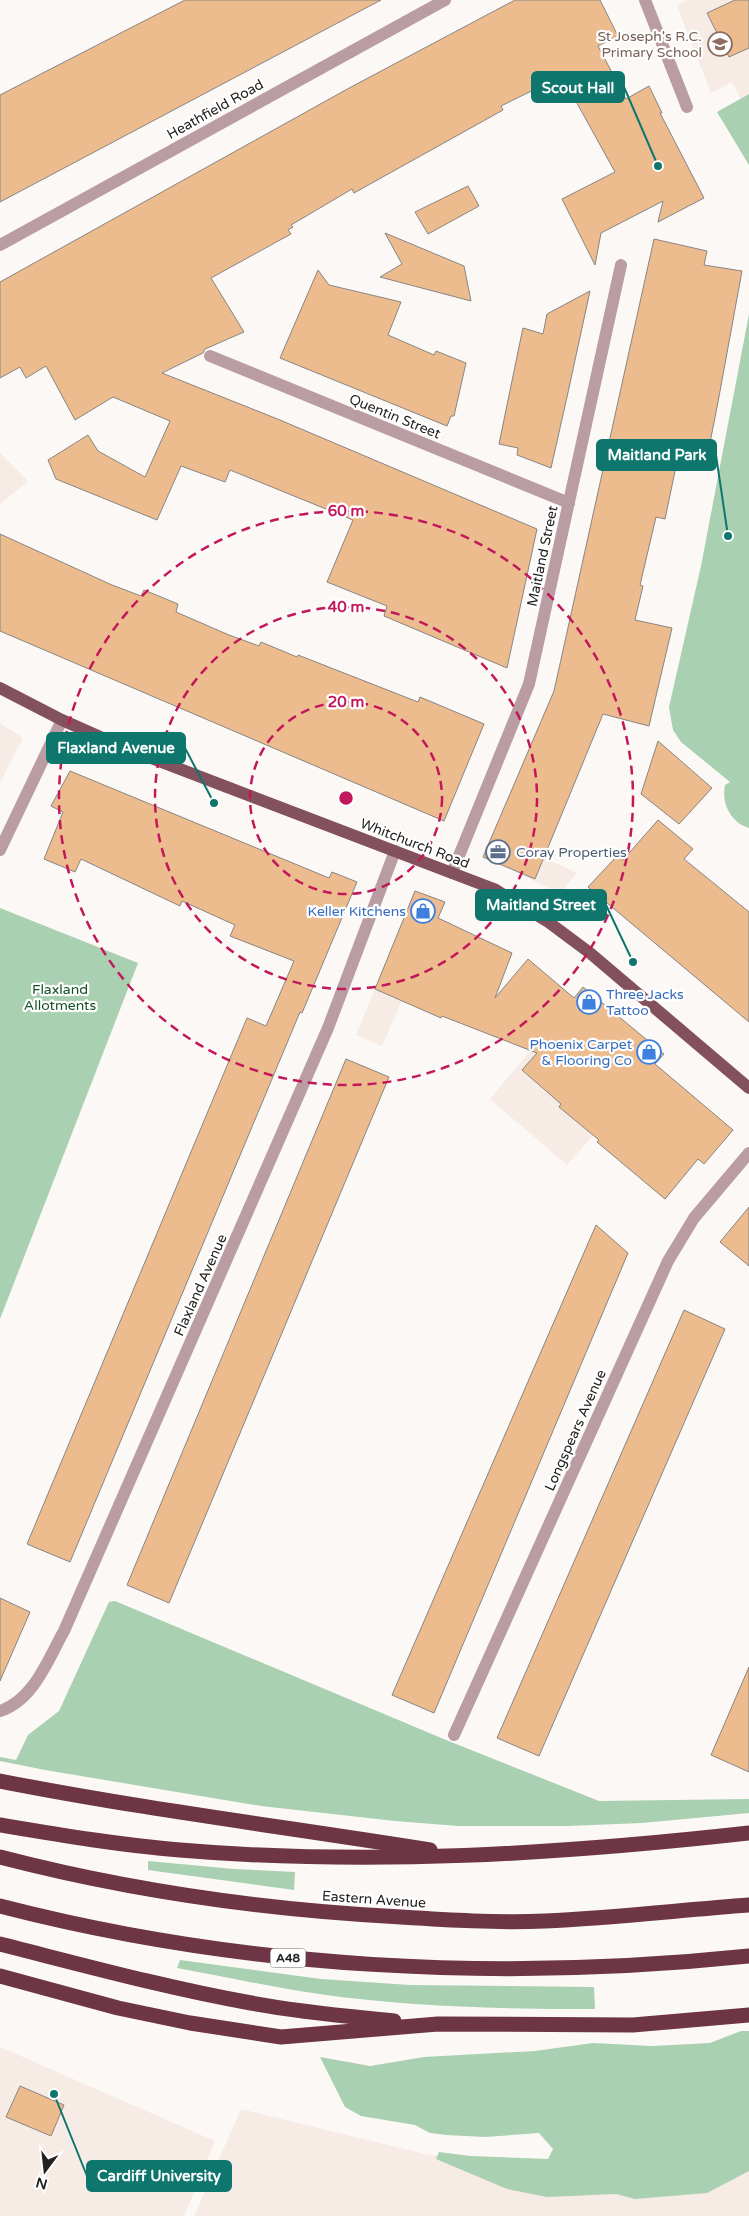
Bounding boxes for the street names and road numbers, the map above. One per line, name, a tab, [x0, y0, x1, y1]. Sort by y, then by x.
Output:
street label: Heathfield Road	[164, 76, 266, 143]
street label: Quentin Street	[347, 390, 444, 443]
street label: Maitland Street	[524, 504, 562, 608]
street label: Whitchurch Road	[358, 815, 472, 872]
street label: Flaxland Avenue	[170, 1232, 231, 1339]
street label: Longspears Avenue	[541, 1367, 610, 1494]
street label: Eastern Avenue	[321, 1887, 427, 1912]
road number: A48	[270, 1949, 306, 1968]

